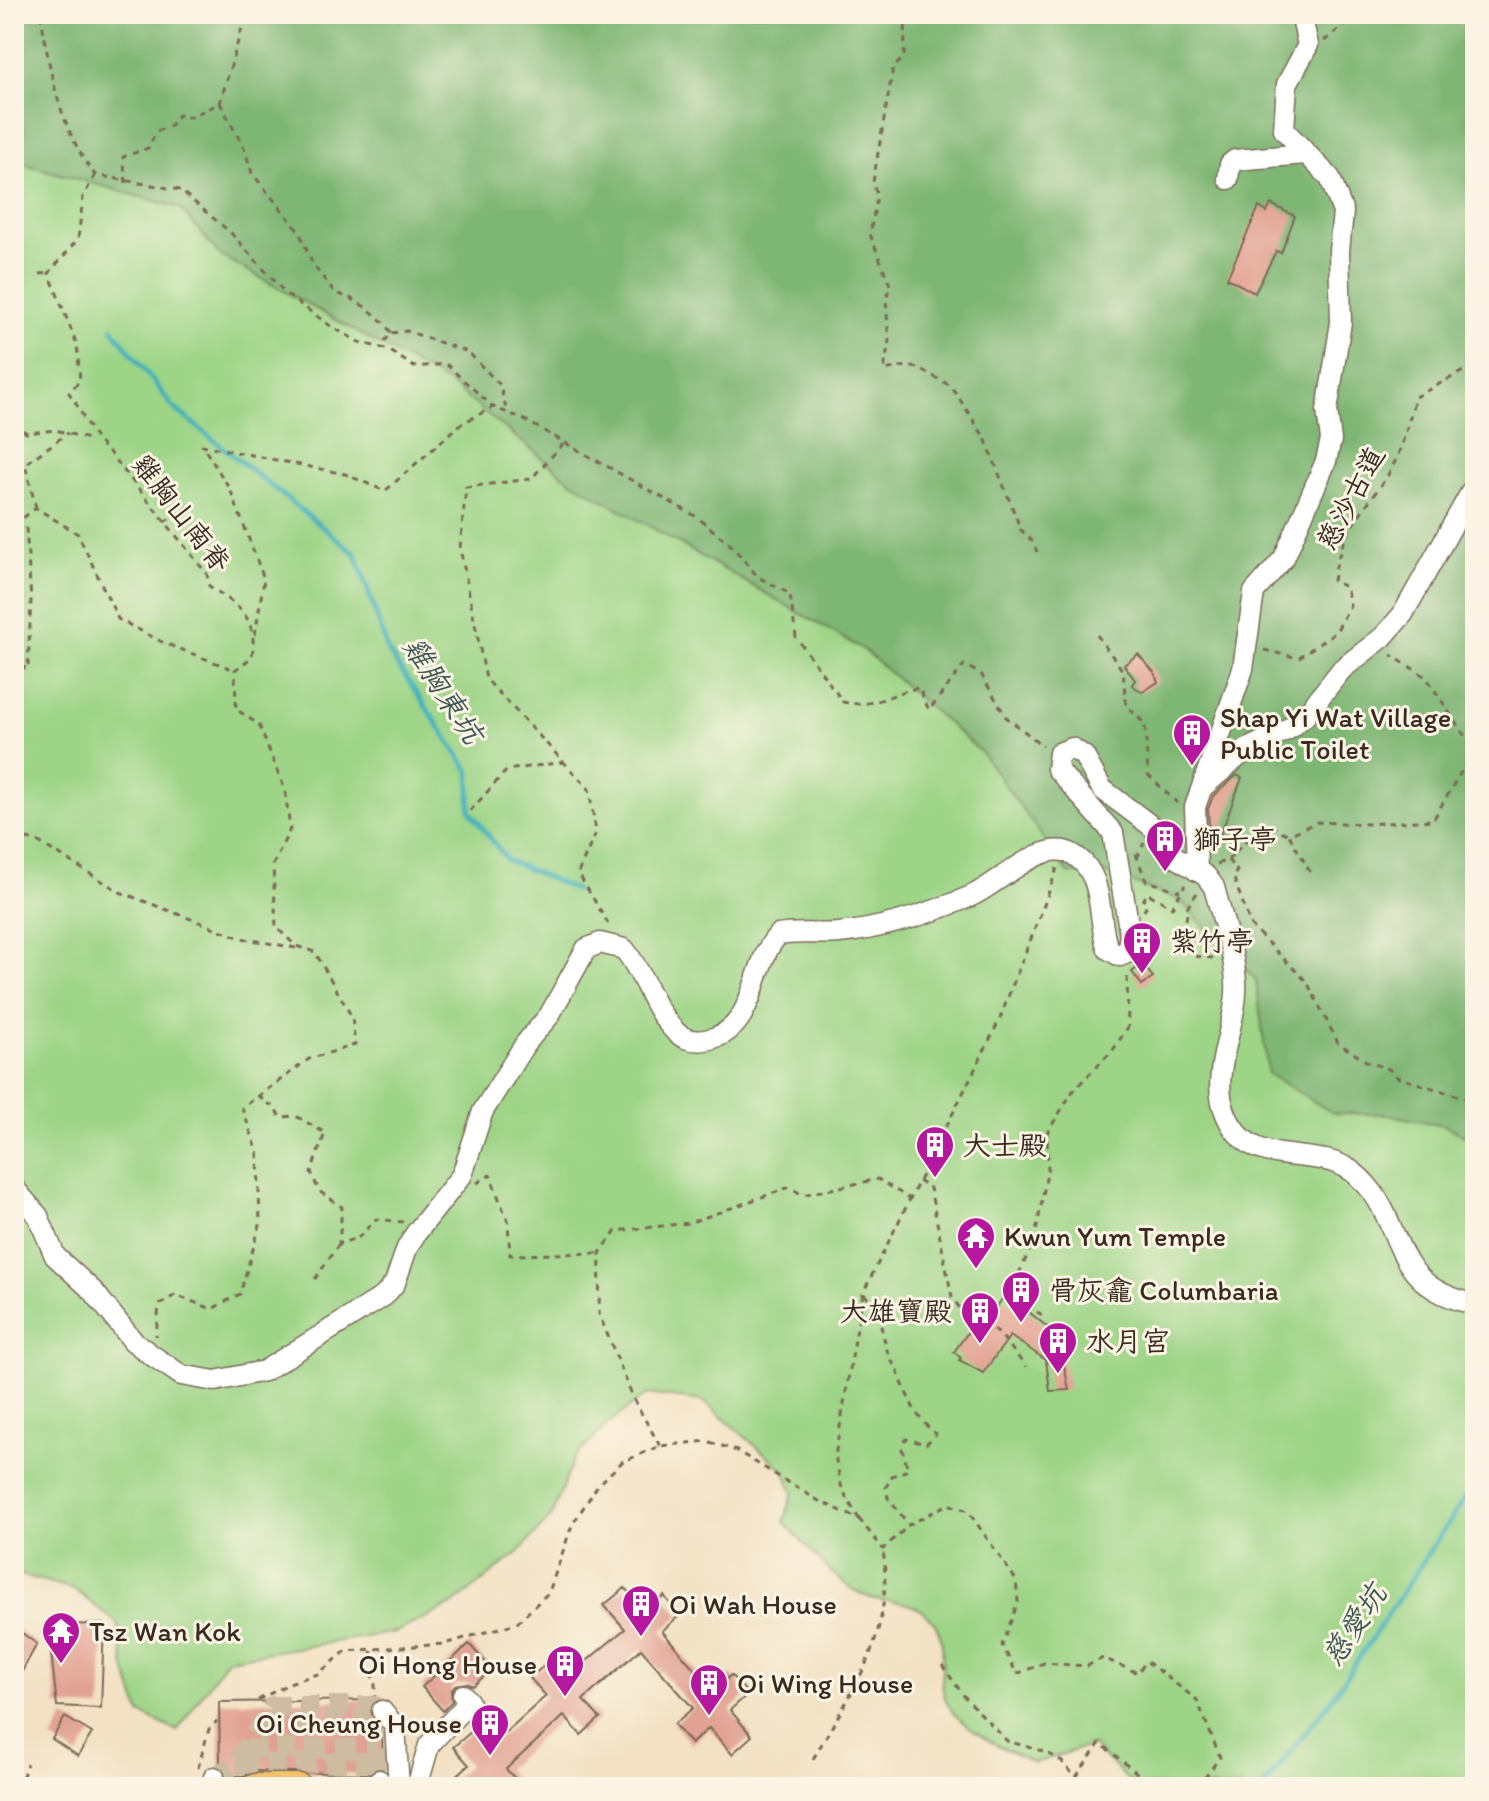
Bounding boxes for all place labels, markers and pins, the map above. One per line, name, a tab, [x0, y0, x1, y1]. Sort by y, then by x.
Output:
place label: Shap Yi Wat Village Public Toilet	[1220, 700, 1451, 766]
building icon: Shap Yi Wat Village Public Toilet	[1171, 712, 1213, 767]
building icon: 獅子亭	[1144, 818, 1186, 873]
place label: 獅子亭	[1193, 822, 1277, 856]
building icon: 紫竹亭	[1121, 920, 1163, 975]
place label: 紫竹亭	[1170, 924, 1254, 958]
building icon: 大士殿	[914, 1124, 956, 1179]
place label: 大士殿	[963, 1128, 1047, 1162]
temple icon: Kwun Yum Temple	[955, 1215, 997, 1270]
place label: Kwun Yum Temple	[1004, 1219, 1226, 1253]
building icon: 骨灰龕 Columbaria	[1000, 1269, 1042, 1324]
place label: 骨灰龕 Columbaria	[1049, 1273, 1279, 1307]
building icon: 大雄寶殿	[959, 1290, 1001, 1345]
place label: 大雄寶殿	[840, 1294, 952, 1328]
building icon: 水月宮	[1037, 1320, 1079, 1375]
place label: 水月宮	[1086, 1324, 1170, 1358]
building icon: Oi Wah House	[620, 1583, 662, 1638]
place label: Oi Wah House	[669, 1587, 837, 1621]
temple icon: Tsz Wan Kok	[40, 1610, 82, 1665]
place label: Tsz Wan Kok	[89, 1614, 241, 1648]
building icon: Oi Hong House	[544, 1643, 586, 1698]
place label: Oi Hong House	[358, 1647, 537, 1681]
building icon: Oi Wing House	[688, 1662, 730, 1717]
place label: Oi Wing House	[737, 1666, 913, 1700]
building icon: Oi Cheung House	[469, 1702, 511, 1757]
place label: Oi Cheung House	[256, 1706, 462, 1740]

